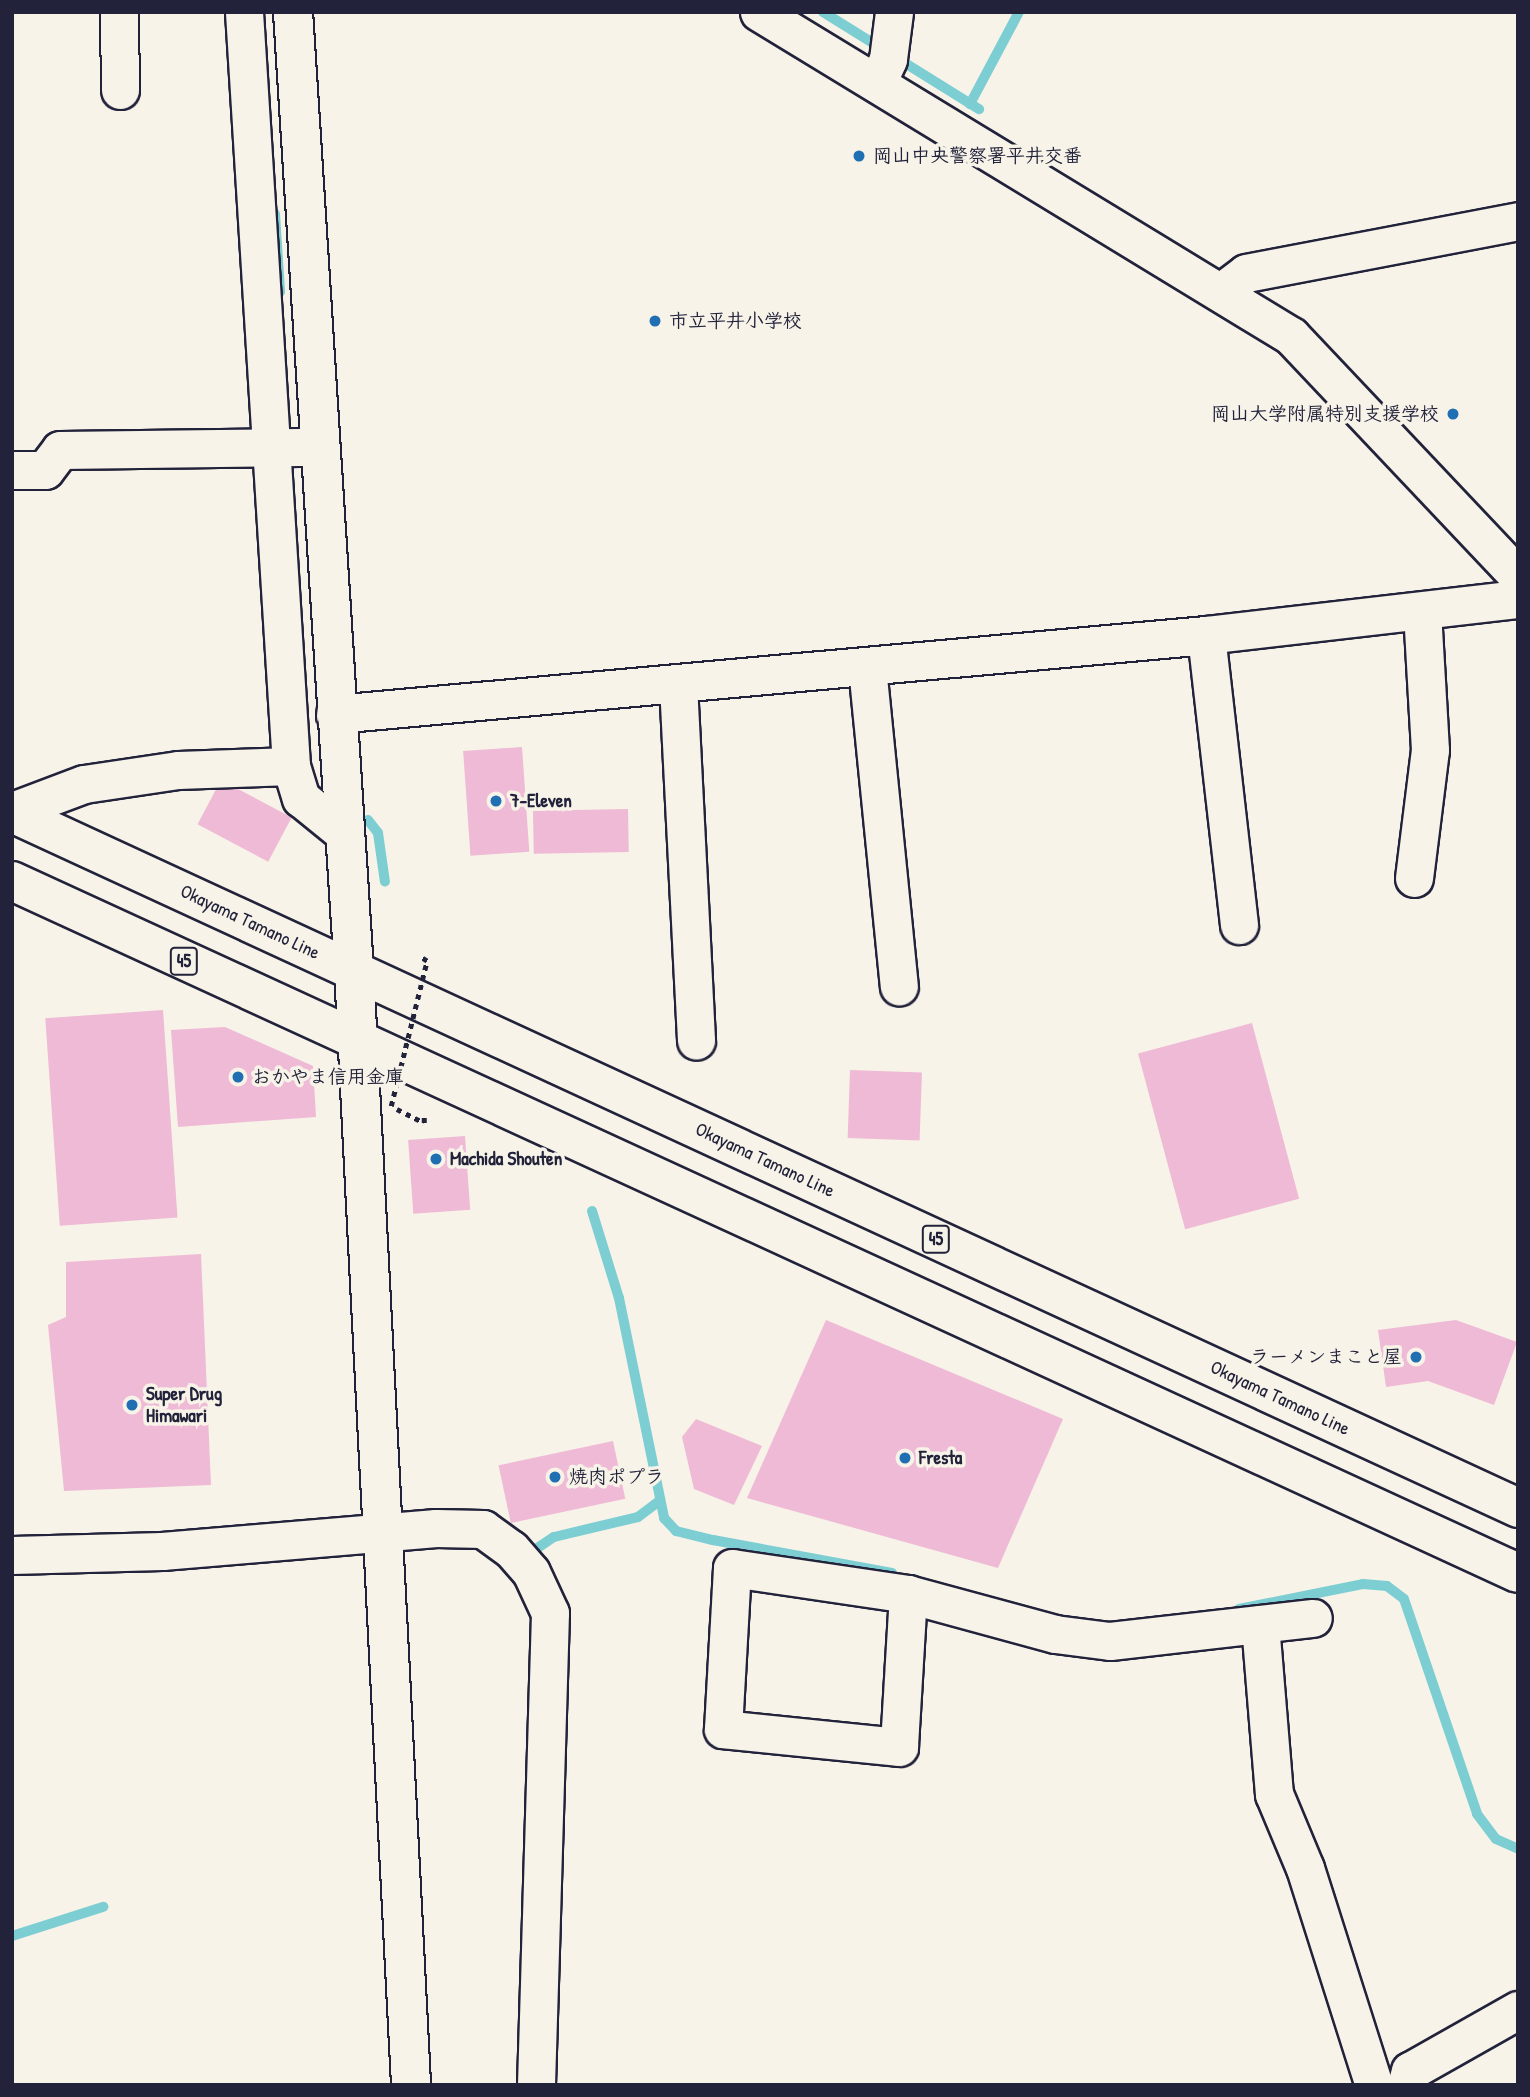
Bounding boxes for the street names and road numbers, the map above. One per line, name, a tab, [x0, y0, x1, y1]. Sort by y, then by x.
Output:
street label: Okayama Tamano Line	[177, 880, 323, 964]
road number: 45	[168, 946, 200, 976]
street label: Okayama Tamano Line	[692, 1118, 838, 1202]
road number: 45	[920, 1224, 952, 1254]
street label: Okayama Tamano Line	[1207, 1356, 1353, 1440]

